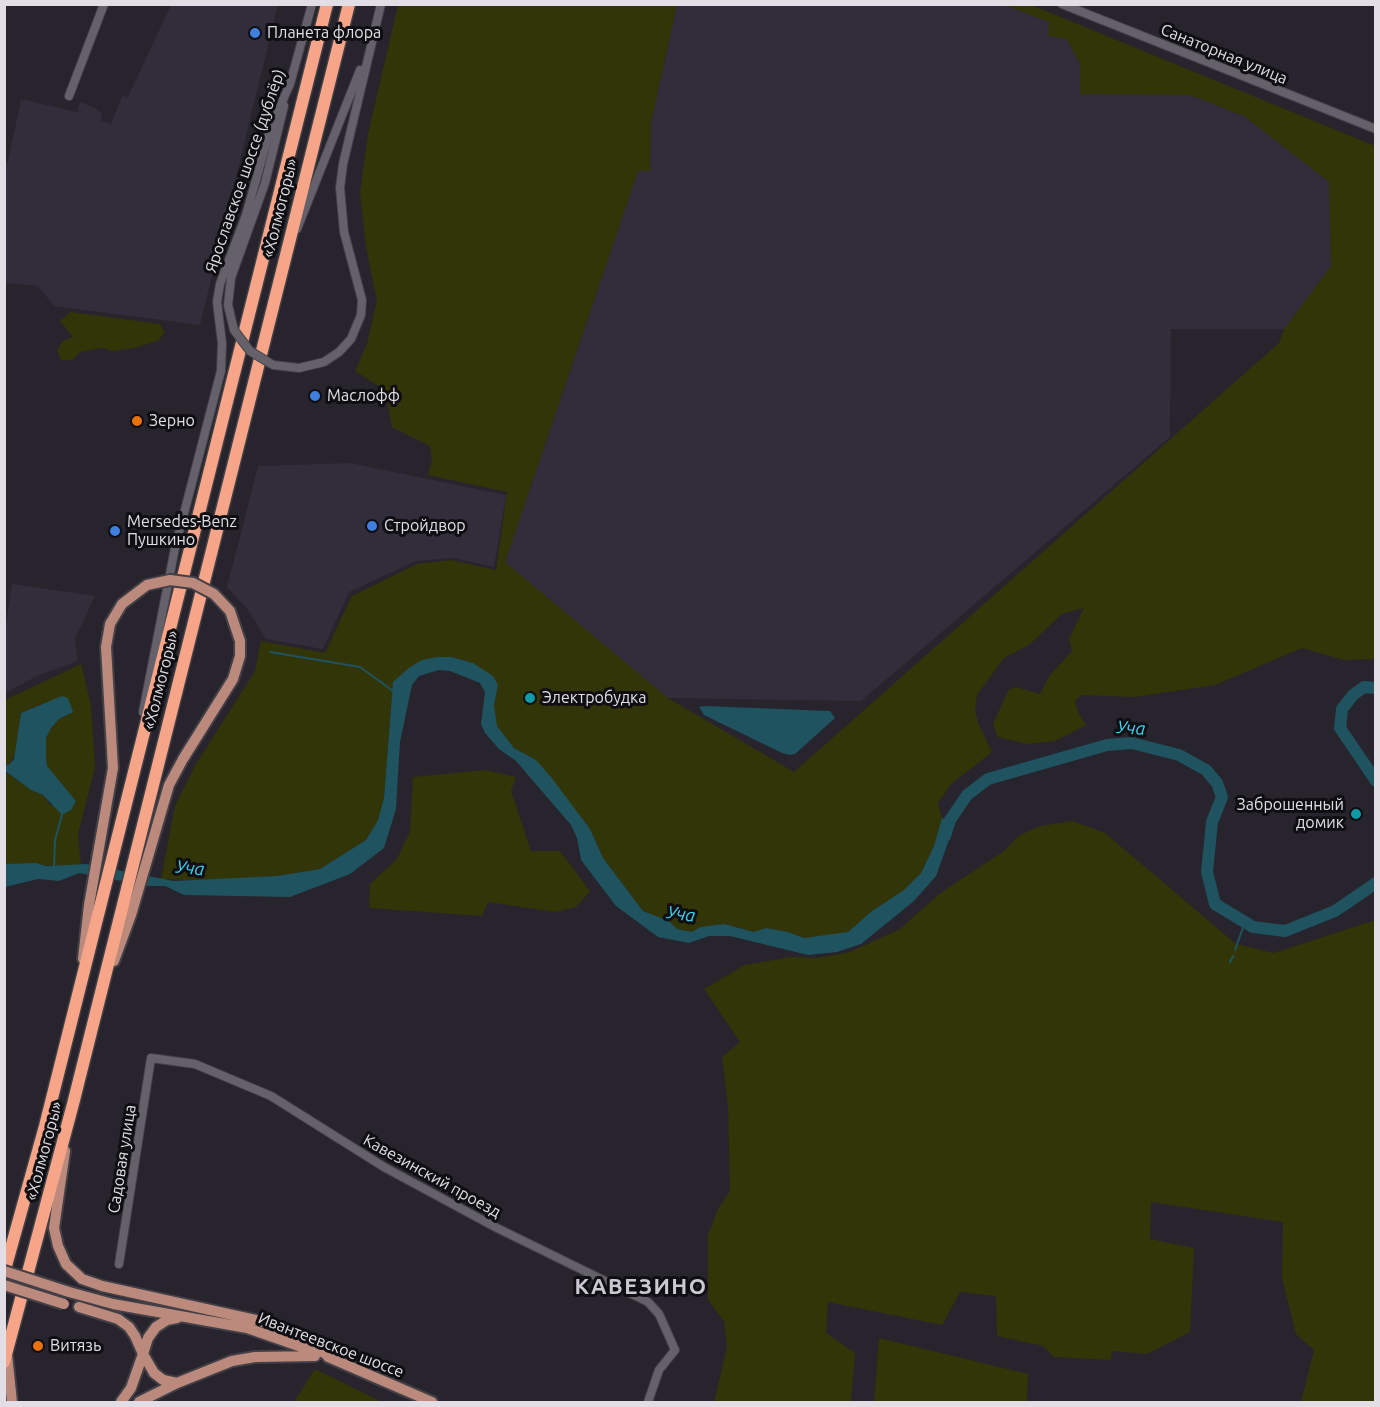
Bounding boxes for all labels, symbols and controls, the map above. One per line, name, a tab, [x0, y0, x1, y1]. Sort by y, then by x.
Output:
street label: Санаторная улица	[1158, 20, 1290, 88]
place label: Планета флора	[267, 23, 381, 43]
marker: Планета флора	[248, 26, 262, 40]
street label: Ярославское шоссе (дублёр)	[201, 67, 289, 275]
street label: «Холмогоры»	[258, 156, 302, 260]
place label: Маслофф	[327, 386, 400, 406]
marker: Маслофф	[308, 389, 322, 403]
place label: Зерно	[149, 411, 195, 431]
marker: Зерно	[130, 414, 144, 428]
place label: Mersedes-Benz Пушкино	[127, 512, 237, 550]
place label: Стройдвор	[384, 516, 466, 536]
marker: Стройдвор	[365, 519, 379, 533]
marker: Mersedes-Benz Пушкино	[108, 524, 122, 538]
street label: «Холмогоры»	[139, 628, 183, 732]
place label: Электробудка	[542, 688, 647, 708]
marker: Электробудка	[523, 691, 537, 705]
water label: Уча	[1116, 716, 1146, 740]
place label: Заброшенный домик	[1237, 795, 1344, 833]
marker: Заброшенный домик	[1349, 807, 1363, 821]
water label: Уча	[175, 856, 205, 880]
water label: Уча	[665, 901, 697, 927]
street label: «Холмогоры»	[22, 1100, 66, 1202]
street label: Садовая улица	[104, 1103, 140, 1215]
street label: Кавезинский проезд	[360, 1130, 504, 1222]
district label: КАВЕЗИНО	[574, 1274, 708, 1300]
street label: Ивантеевское шоссе	[255, 1308, 407, 1382]
place label: Витязь	[50, 1336, 101, 1356]
marker: Витязь	[31, 1339, 45, 1353]

